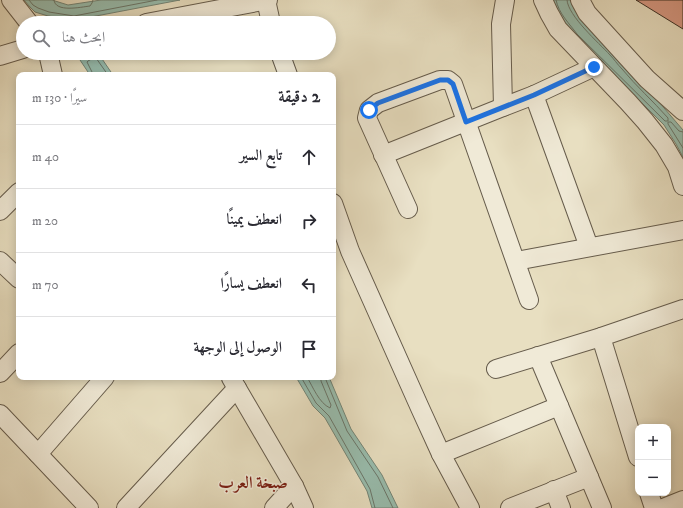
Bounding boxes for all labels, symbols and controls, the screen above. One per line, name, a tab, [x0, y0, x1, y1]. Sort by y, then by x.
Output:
search box	[16, 16, 336, 60]
icon: search	[30, 27, 52, 49]
text: ابحث هنا	[62, 28, 105, 47]
route end	[585, 58, 603, 76]
text: 2 دقيقة	[278, 86, 320, 108]
text: سيرًا · 130 m	[32, 90, 87, 106]
route start	[360, 101, 378, 119]
text: تابع السير	[240, 146, 282, 165]
icon: ahead	[298, 146, 320, 168]
text: 40 m	[32, 149, 59, 165]
text: انعطف يمينًا	[227, 210, 282, 229]
icon: right	[298, 210, 320, 232]
text: 20 m	[32, 213, 58, 229]
text: انعطف يسارًا	[221, 274, 282, 293]
icon: left	[298, 274, 320, 296]
text: 70 m	[32, 277, 58, 293]
text: الوصول إلى الوجهة	[193, 338, 282, 357]
icon: arrive	[298, 338, 320, 360]
map controls	[635, 424, 671, 496]
button: +	[635, 424, 671, 460]
button: −	[635, 460, 671, 496]
district label: صبخة العرب	[218, 472, 288, 494]

